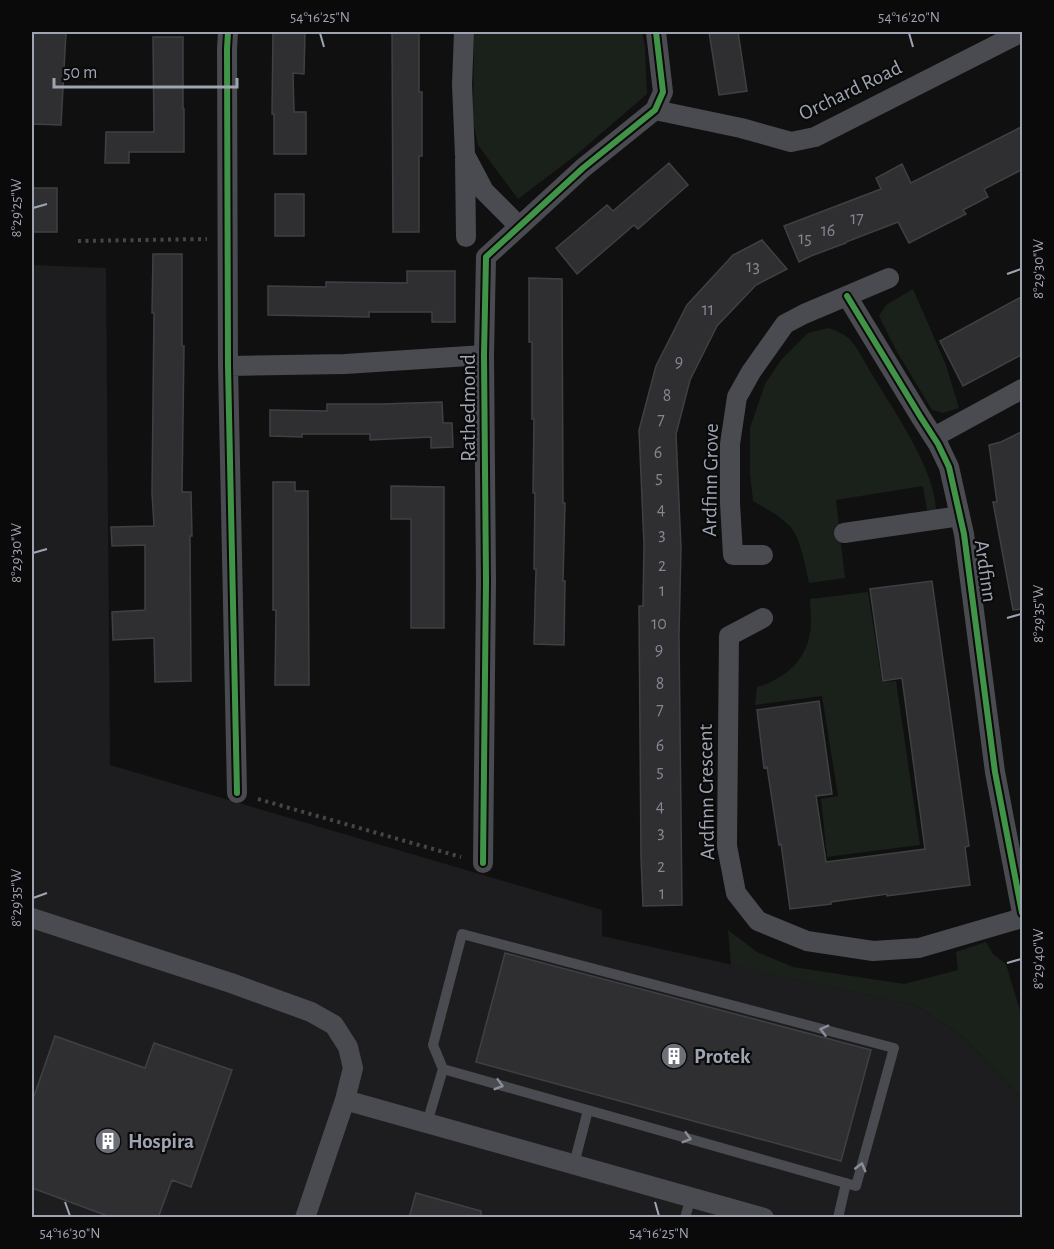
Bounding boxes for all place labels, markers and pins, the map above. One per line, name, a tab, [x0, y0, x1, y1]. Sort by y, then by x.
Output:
building icon: Protek	[659, 1041, 689, 1071]
place label: Protek	[694, 1046, 751, 1067]
building icon: Hospira	[93, 1126, 123, 1156]
place label: Hospira	[128, 1131, 194, 1152]

